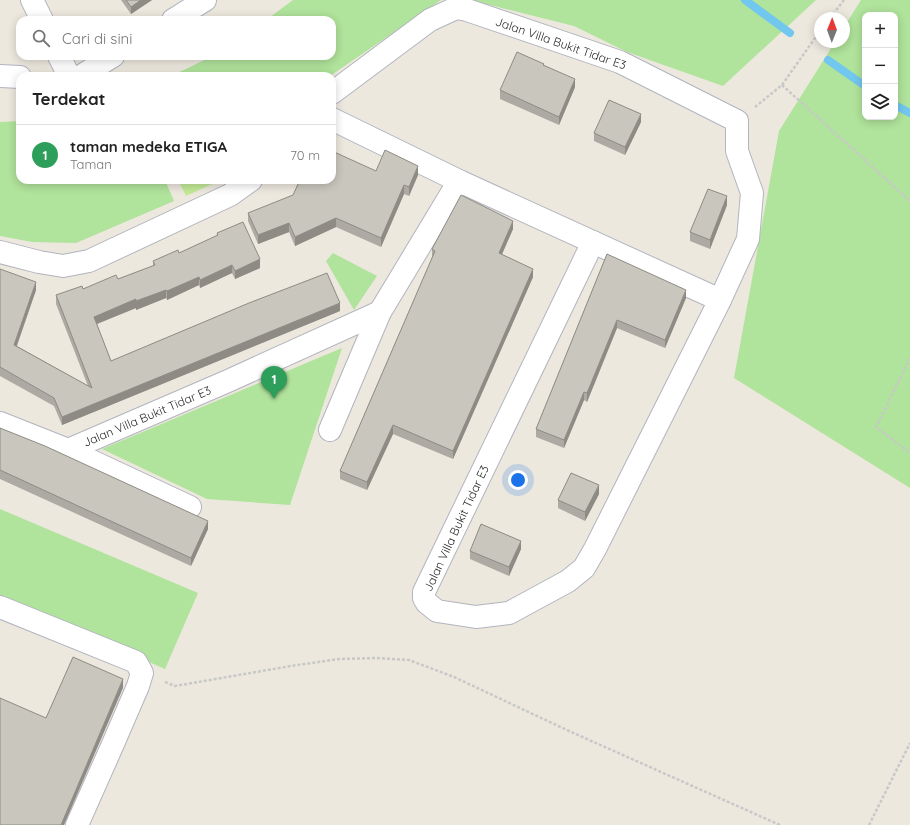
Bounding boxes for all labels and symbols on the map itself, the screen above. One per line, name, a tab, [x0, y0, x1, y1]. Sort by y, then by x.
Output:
north arrow	[814, 12, 850, 48]
street label: Jalan Villa Bukit Tidar E3	[494, 14, 628, 72]
pin: 1	[261, 366, 287, 399]
street label: Jalan Villa Bukit Tidar E3	[81, 382, 213, 450]
street label: Jalan Villa Bukit Tidar E3	[420, 463, 492, 593]
your location	[508, 470, 528, 490]

